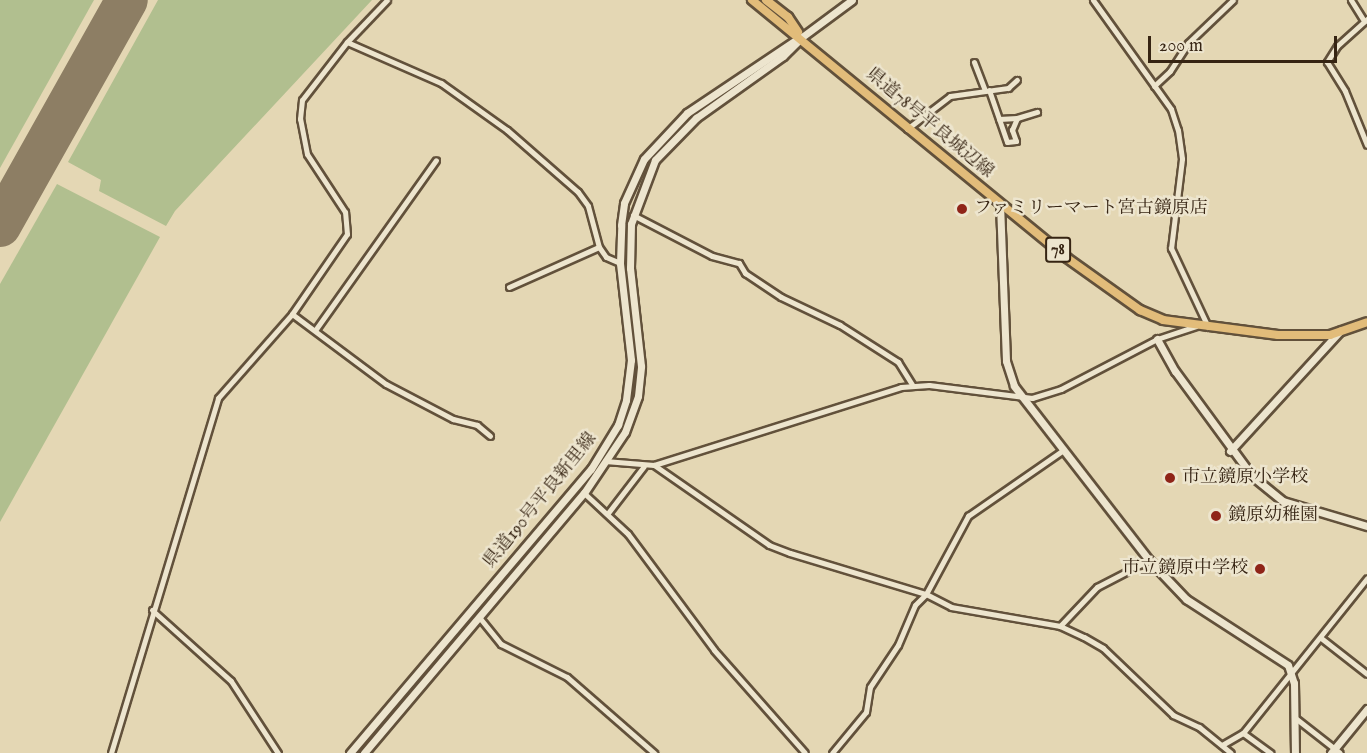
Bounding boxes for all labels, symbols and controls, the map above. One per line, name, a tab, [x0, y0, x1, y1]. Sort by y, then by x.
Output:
scale bar	[1151, 24, 1340, 62]
text: 200 m	[1159, 35, 1203, 58]
street label: 県道78号平良城辺線	[861, 64, 997, 184]
place label: ファミリーマート宮古鏡原店	[974, 198, 1208, 220]
marker: ファミリーマート宮古鏡原店	[955, 202, 969, 216]
road number: 78	[1044, 237, 1072, 263]
street label: 県道190号平良新里線	[480, 429, 602, 573]
place label: 市立鏡原小学校	[1182, 467, 1308, 489]
marker: 市立鏡原小学校	[1163, 471, 1177, 485]
place label: 鏡原幼稚園	[1228, 505, 1318, 527]
marker: 鏡原幼稚園	[1209, 509, 1223, 523]
place label: 市立鏡原中学校	[1122, 558, 1248, 580]
marker: 市立鏡原中学校	[1253, 562, 1267, 576]

